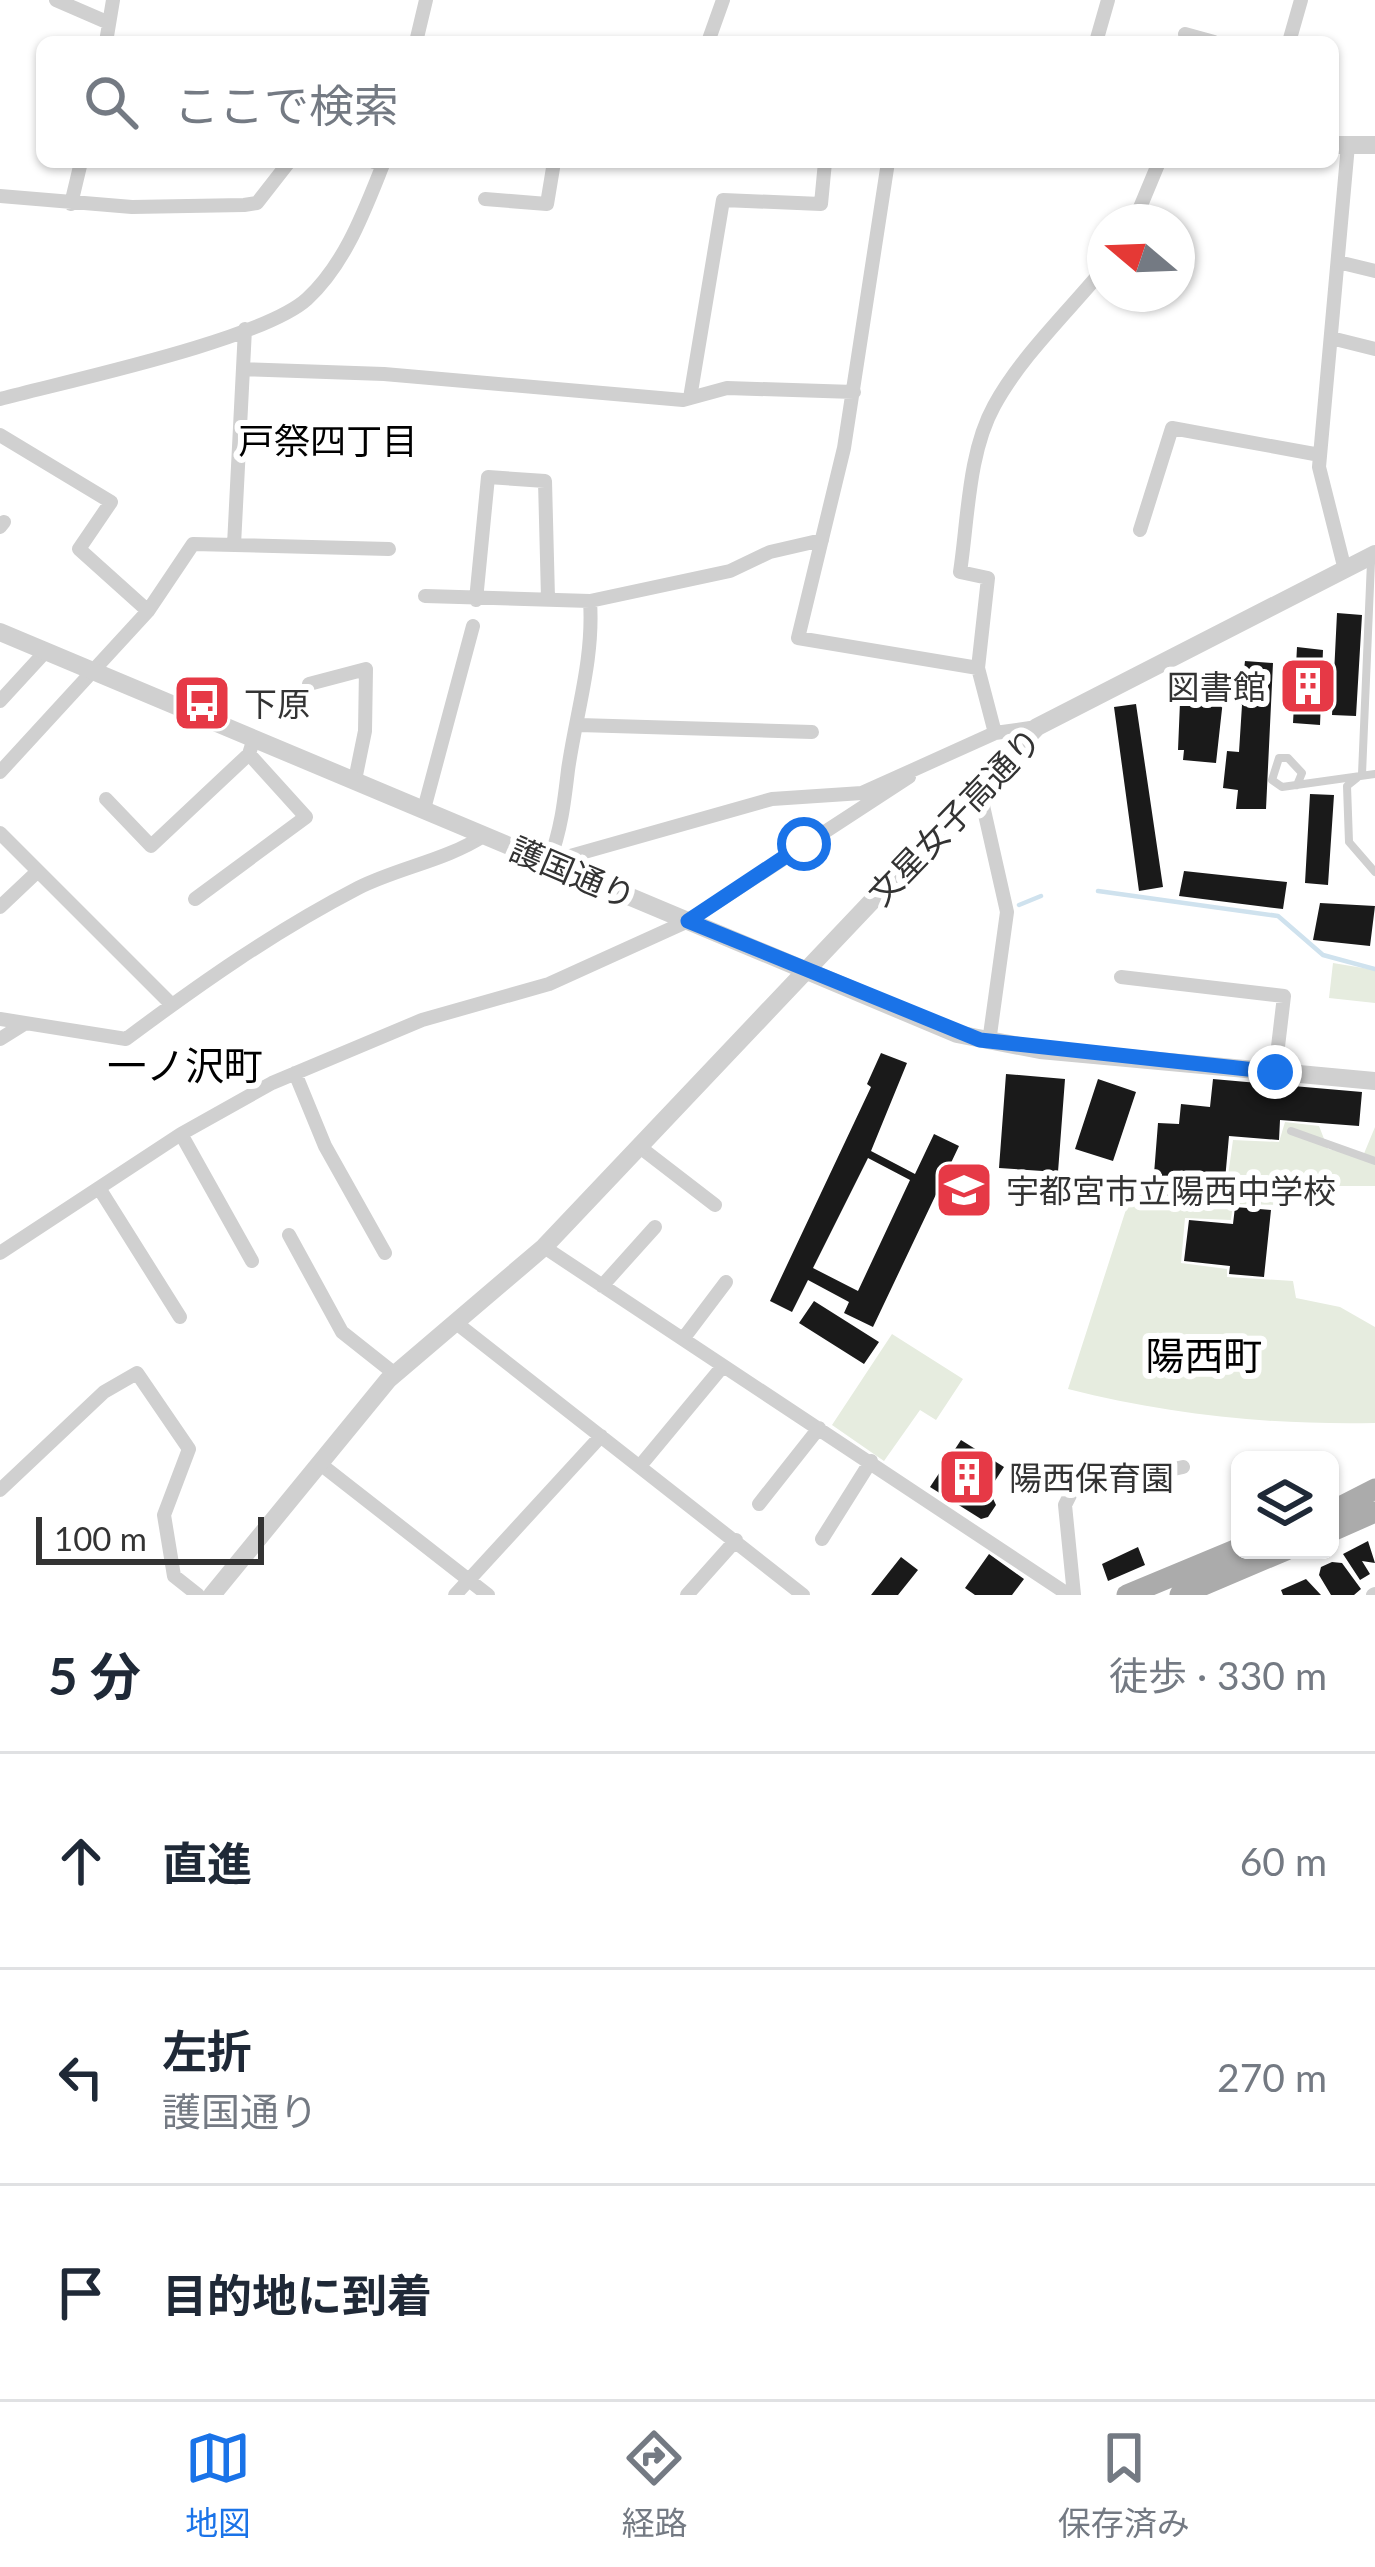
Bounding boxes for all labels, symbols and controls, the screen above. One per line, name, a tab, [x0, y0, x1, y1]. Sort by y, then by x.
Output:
search box	[36, 36, 1339, 168]
icon: search	[78, 69, 144, 135]
text: ここで検索	[174, 78, 399, 132]
north arrow	[1087, 204, 1195, 312]
district label: 戸祭四丁目	[238, 418, 418, 462]
building icon: 図書館	[1277, 655, 1339, 717]
place label: 図書館	[1167, 666, 1266, 706]
bus stop icon: 下原	[171, 672, 233, 734]
place label: 下原	[244, 683, 310, 723]
street label: 文星女子高通り	[859, 719, 1049, 913]
route start	[777, 817, 831, 871]
street label: 護国通り	[504, 828, 642, 916]
district label: 一ノ沢町	[107, 1042, 263, 1088]
route end	[1248, 1045, 1302, 1099]
school or university icon: 宇都宮市立陽西中学校	[933, 1159, 995, 1221]
place label: 宇都宮市立陽西中学校	[1006, 1170, 1336, 1210]
district label: 陽西町	[1145, 1332, 1263, 1378]
building icon: 陽西保育園	[936, 1446, 998, 1508]
map controls	[1231, 1451, 1339, 1559]
button: layers	[1231, 1451, 1339, 1559]
place label: 陽西保育園	[1009, 1457, 1174, 1497]
scale bar	[36, 1511, 264, 1564]
text: 100 m	[54, 1518, 147, 1558]
text: 5 分	[48, 1645, 141, 1706]
text: 徒歩 · 330 m	[1109, 1652, 1327, 1698]
icon: ahead	[48, 1828, 114, 1894]
text: 直進	[162, 1836, 252, 1890]
text: 60 m	[1240, 1838, 1327, 1884]
text: 左折	[162, 2024, 252, 2078]
icon: left	[48, 2044, 114, 2110]
text: 270 m	[1217, 2054, 1327, 2100]
text: 護国通り	[162, 2088, 318, 2134]
icon: arrive	[48, 2260, 114, 2326]
text: 目的地に到着	[162, 2268, 432, 2322]
tab: 地図	[185, 2425, 251, 2545]
tab: 経路	[621, 2425, 687, 2545]
tab: 保存済み	[1058, 2425, 1190, 2545]

